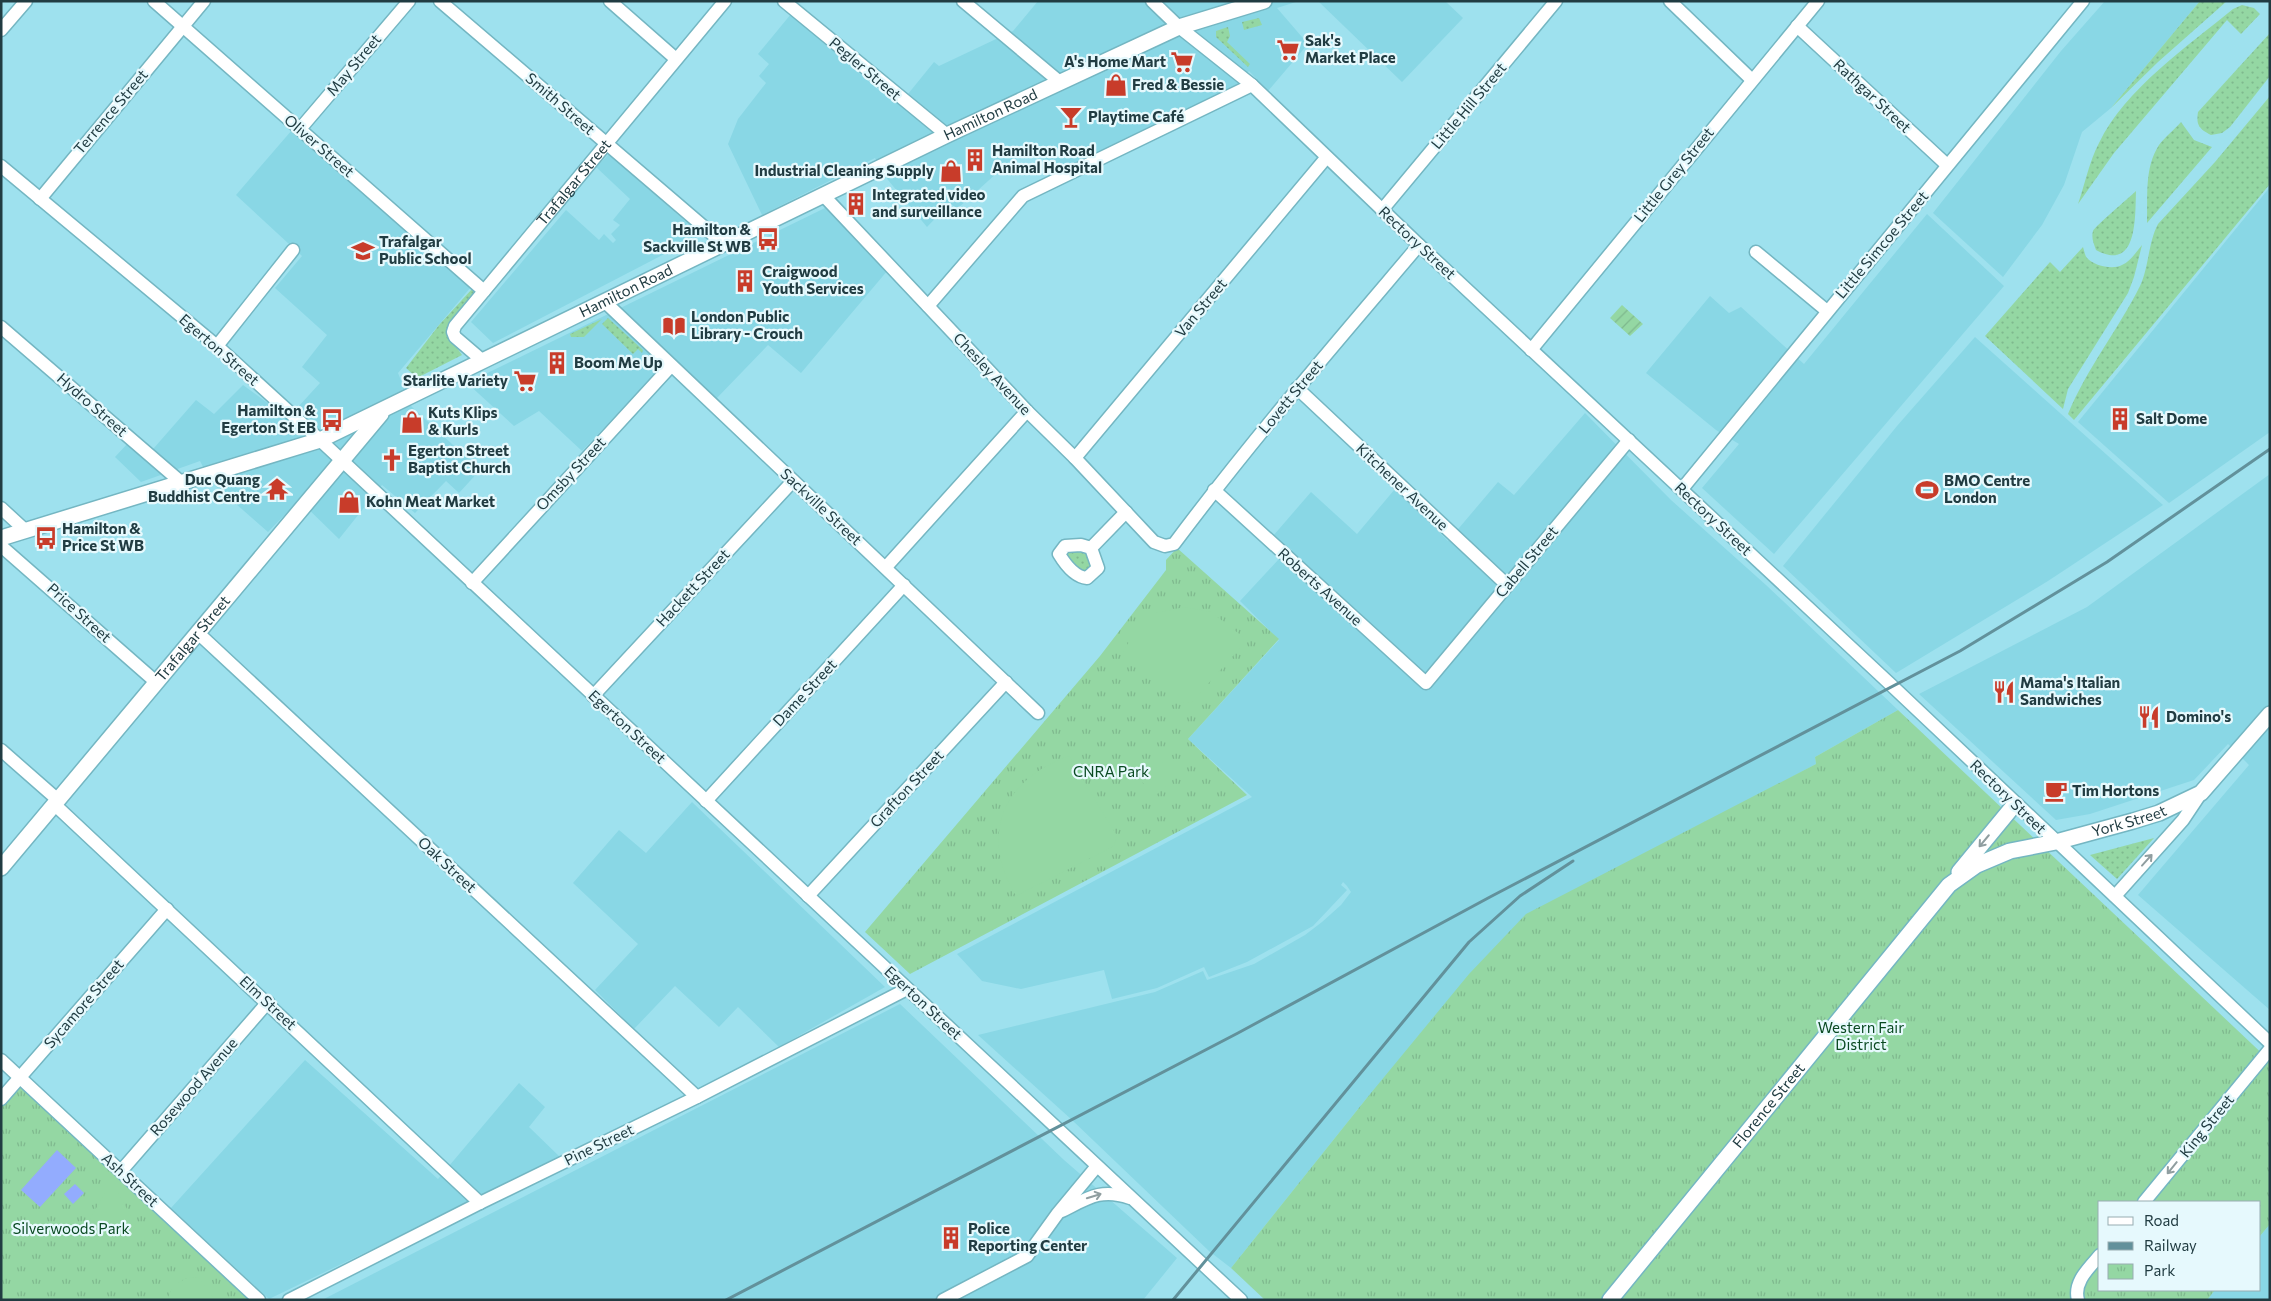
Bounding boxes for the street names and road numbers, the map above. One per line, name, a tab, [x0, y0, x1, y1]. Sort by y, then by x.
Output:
street label: May Street	[322, 30, 384, 99]
street label: Pegler Street	[826, 33, 905, 103]
street label: Rathgar Street	[1830, 55, 1915, 136]
street label: Little Hill Street	[1427, 58, 1510, 152]
street label: Terrence Street	[70, 65, 151, 157]
street label: Smith Street	[522, 68, 599, 138]
street label: Hamilton Road	[940, 84, 1040, 143]
street label: Oliver Street	[281, 110, 358, 180]
street label: Little Grey Street	[1629, 123, 1717, 225]
street label: Trafalgar Street	[532, 135, 614, 229]
street label: Little Simcoe Street	[1831, 187, 1931, 302]
street label: Rectory Street	[1375, 202, 1460, 283]
street label: Hamilton Road	[576, 260, 675, 321]
street label: Van Street	[1170, 274, 1230, 340]
street label: Egerton Street	[176, 310, 263, 389]
street label: Chesley Avenue	[950, 328, 1035, 418]
street label: Lovett Street	[1254, 356, 1326, 437]
street label: Hydro Street	[54, 369, 132, 440]
street label: Omsby Street	[532, 433, 609, 514]
street label: Kitchener Avenue	[1353, 439, 1452, 534]
street label: Sackville Street	[777, 464, 866, 549]
street label: Rectory Street	[1671, 478, 1756, 559]
street label: Cabell Street	[1491, 522, 1561, 601]
street label: Roberts Avenue	[1275, 544, 1367, 629]
street label: Hackett Street	[652, 545, 733, 630]
street label: Price Street	[44, 579, 115, 646]
street label: Trafalgar Street	[151, 591, 233, 685]
street label: Dame Street	[769, 655, 840, 730]
street label: Egerton Street	[585, 686, 670, 767]
street label: Grafton Street	[866, 746, 947, 831]
street label: Rectory Street	[1967, 755, 2051, 837]
street label: York Street	[2090, 801, 2169, 840]
street label: Oak Street	[415, 833, 481, 896]
street label: Sycamore Street	[40, 955, 127, 1052]
street label: Egerton Street	[881, 962, 966, 1043]
street label: Elm Street	[237, 971, 301, 1033]
street label: Rosewood Avenue	[146, 1034, 241, 1139]
street label: Florence Street	[1728, 1059, 1808, 1151]
street label: King Street	[2175, 1090, 2237, 1161]
street label: Pine Street	[561, 1120, 636, 1169]
street label: Ash Street	[99, 1148, 163, 1210]

